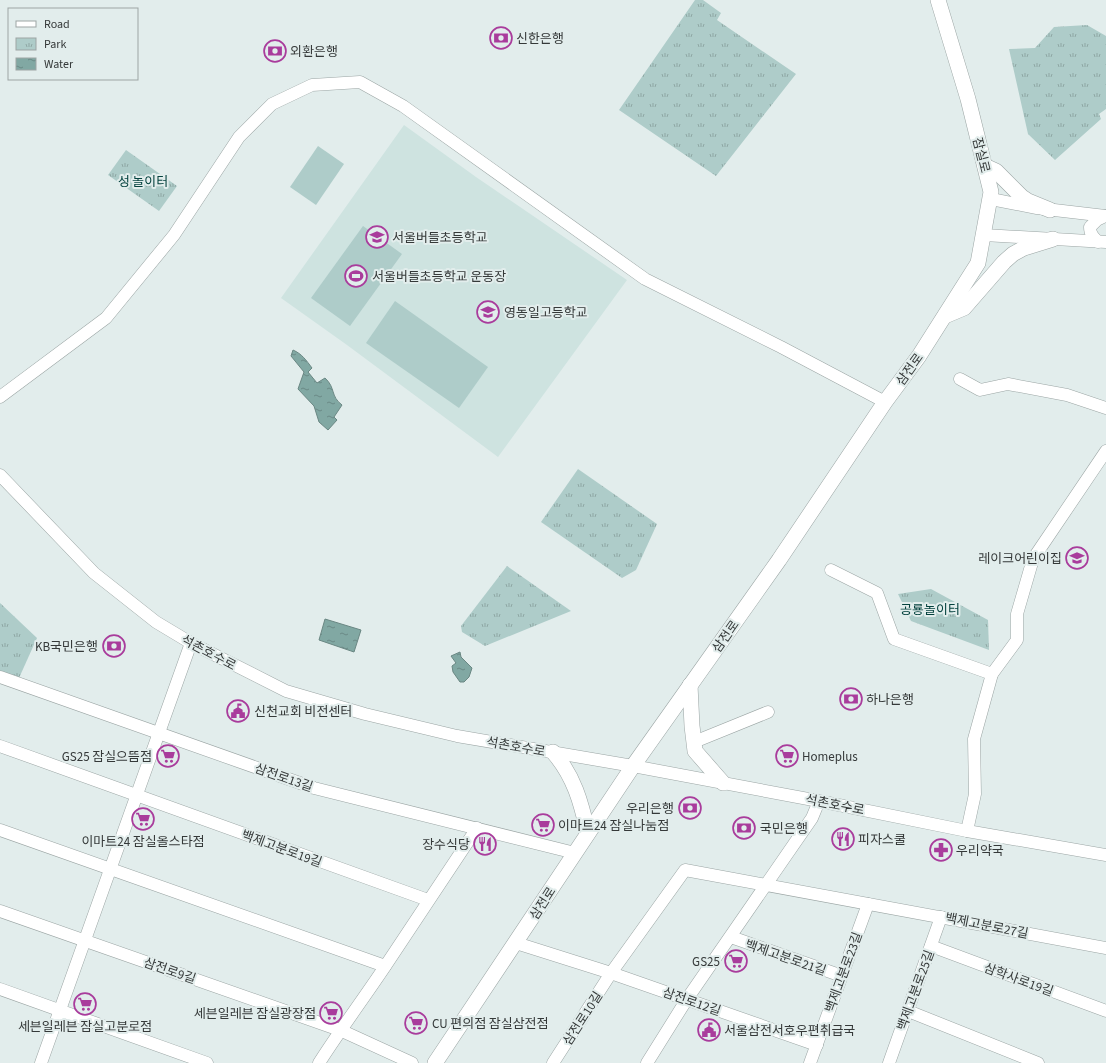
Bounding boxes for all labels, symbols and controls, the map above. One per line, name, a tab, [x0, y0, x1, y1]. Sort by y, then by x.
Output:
legend	[8, 8, 138, 80]
text: Road	[44, 16, 70, 33]
bank icon: 신한은행	[488, 25, 514, 51]
place label: 신한은행	[516, 30, 564, 48]
text: Park	[44, 36, 66, 53]
bank icon: 외환은행	[262, 38, 288, 64]
place label: 외환은행	[290, 43, 338, 61]
text: Water	[44, 56, 74, 73]
street label: 잠실로	[968, 136, 994, 175]
park label: 성 놀이터	[118, 173, 168, 191]
school or university icon: 서울버들초등학교	[364, 224, 390, 250]
place label: 서울버들초등학교	[392, 229, 488, 247]
sports icon: 서울버들초등학교 운동장	[343, 263, 369, 289]
place label: 서울버들초등학교 운동장	[372, 268, 506, 286]
school or university icon: 영동일고등학교	[475, 299, 501, 325]
place label: 영동일고등학교	[504, 304, 588, 322]
street label: 삼전로	[892, 350, 928, 389]
school or university icon: 레이크어린이집	[1064, 545, 1090, 571]
place label: 레이크어린이집	[978, 550, 1062, 568]
park label: 공룡놀이터	[900, 601, 960, 619]
street label: 삼전로	[708, 617, 744, 656]
street label: 석촌호수로	[178, 631, 239, 675]
bank icon: KB국민은행	[101, 633, 127, 659]
place label: KB국민은행	[35, 638, 98, 656]
bank icon: 하나은행	[838, 686, 864, 712]
place label: 하나은행	[866, 691, 914, 709]
public building icon: 신천교회 비전센터	[225, 698, 251, 724]
place label: 신천교회 비전센터	[254, 703, 352, 721]
street label: 석촌호수로	[485, 733, 547, 761]
supermarket icon: GS25 잠실으뜸점	[155, 743, 181, 769]
supermarket icon: Homeplus	[774, 743, 800, 769]
place label: GS25 잠실으뜸점	[62, 748, 152, 766]
place label: Homeplus	[802, 748, 858, 766]
street label: 삼전로13길	[252, 760, 315, 796]
street label: 석촌호수로	[804, 790, 866, 820]
bank icon: 우리은행	[677, 795, 703, 821]
place label: 우리은행	[626, 800, 674, 818]
supermarket icon: 이마트24 잠실올스타점	[130, 806, 156, 832]
supermarket icon: 이마트24 잠실나눔점	[530, 812, 556, 838]
bank icon: 국민은행	[731, 815, 757, 841]
place label: 이마트24 잠실나눔점	[558, 817, 669, 835]
place label: 국민은행	[760, 820, 808, 838]
street label: 백제고분로19길	[239, 826, 325, 872]
restaurant icon: 피자스쿨	[830, 826, 856, 852]
restaurant icon: 장수식당	[472, 831, 498, 857]
place label: 피자스쿨	[858, 831, 906, 849]
place label: 이마트24 잠실올스타점	[81, 833, 205, 851]
place label: 장수식당	[422, 836, 470, 854]
pharmacy icon: 우리약국	[928, 837, 954, 863]
place label: 우리약국	[956, 842, 1004, 860]
street label: 삼전로	[526, 884, 560, 923]
street label: 백제고분로27길	[944, 909, 1030, 943]
street label: 백제고분로23길	[821, 929, 867, 1015]
street label: 백제고분로21길	[743, 936, 829, 980]
street label: 백제고분로25길	[893, 947, 939, 1033]
supermarket icon: GS25	[723, 948, 749, 974]
place label: GS25	[692, 953, 720, 971]
street label: 삼전로9길	[141, 954, 198, 988]
street label: 삼학사로19길	[981, 959, 1056, 1001]
street label: 삼전로12길	[660, 984, 723, 1020]
street label: 삼전로10길	[559, 988, 607, 1049]
supermarket icon: 세븐일레븐 잠실고분로점	[72, 991, 98, 1017]
supermarket icon: 세븐일레븐 잠실광장점	[318, 1000, 344, 1026]
place label: 세븐일레븐 잠실광장점	[194, 1005, 316, 1023]
supermarket icon: CU 편의점 잠실삼전점	[403, 1010, 429, 1036]
place label: CU 편의점 잠실삼전점	[432, 1015, 549, 1033]
public building icon: 서울삼전서호우편취급국	[696, 1017, 722, 1043]
place label: 세븐일레븐 잠실고분로점	[18, 1018, 152, 1036]
place label: 서울삼전서호우편취급국	[724, 1022, 856, 1040]

